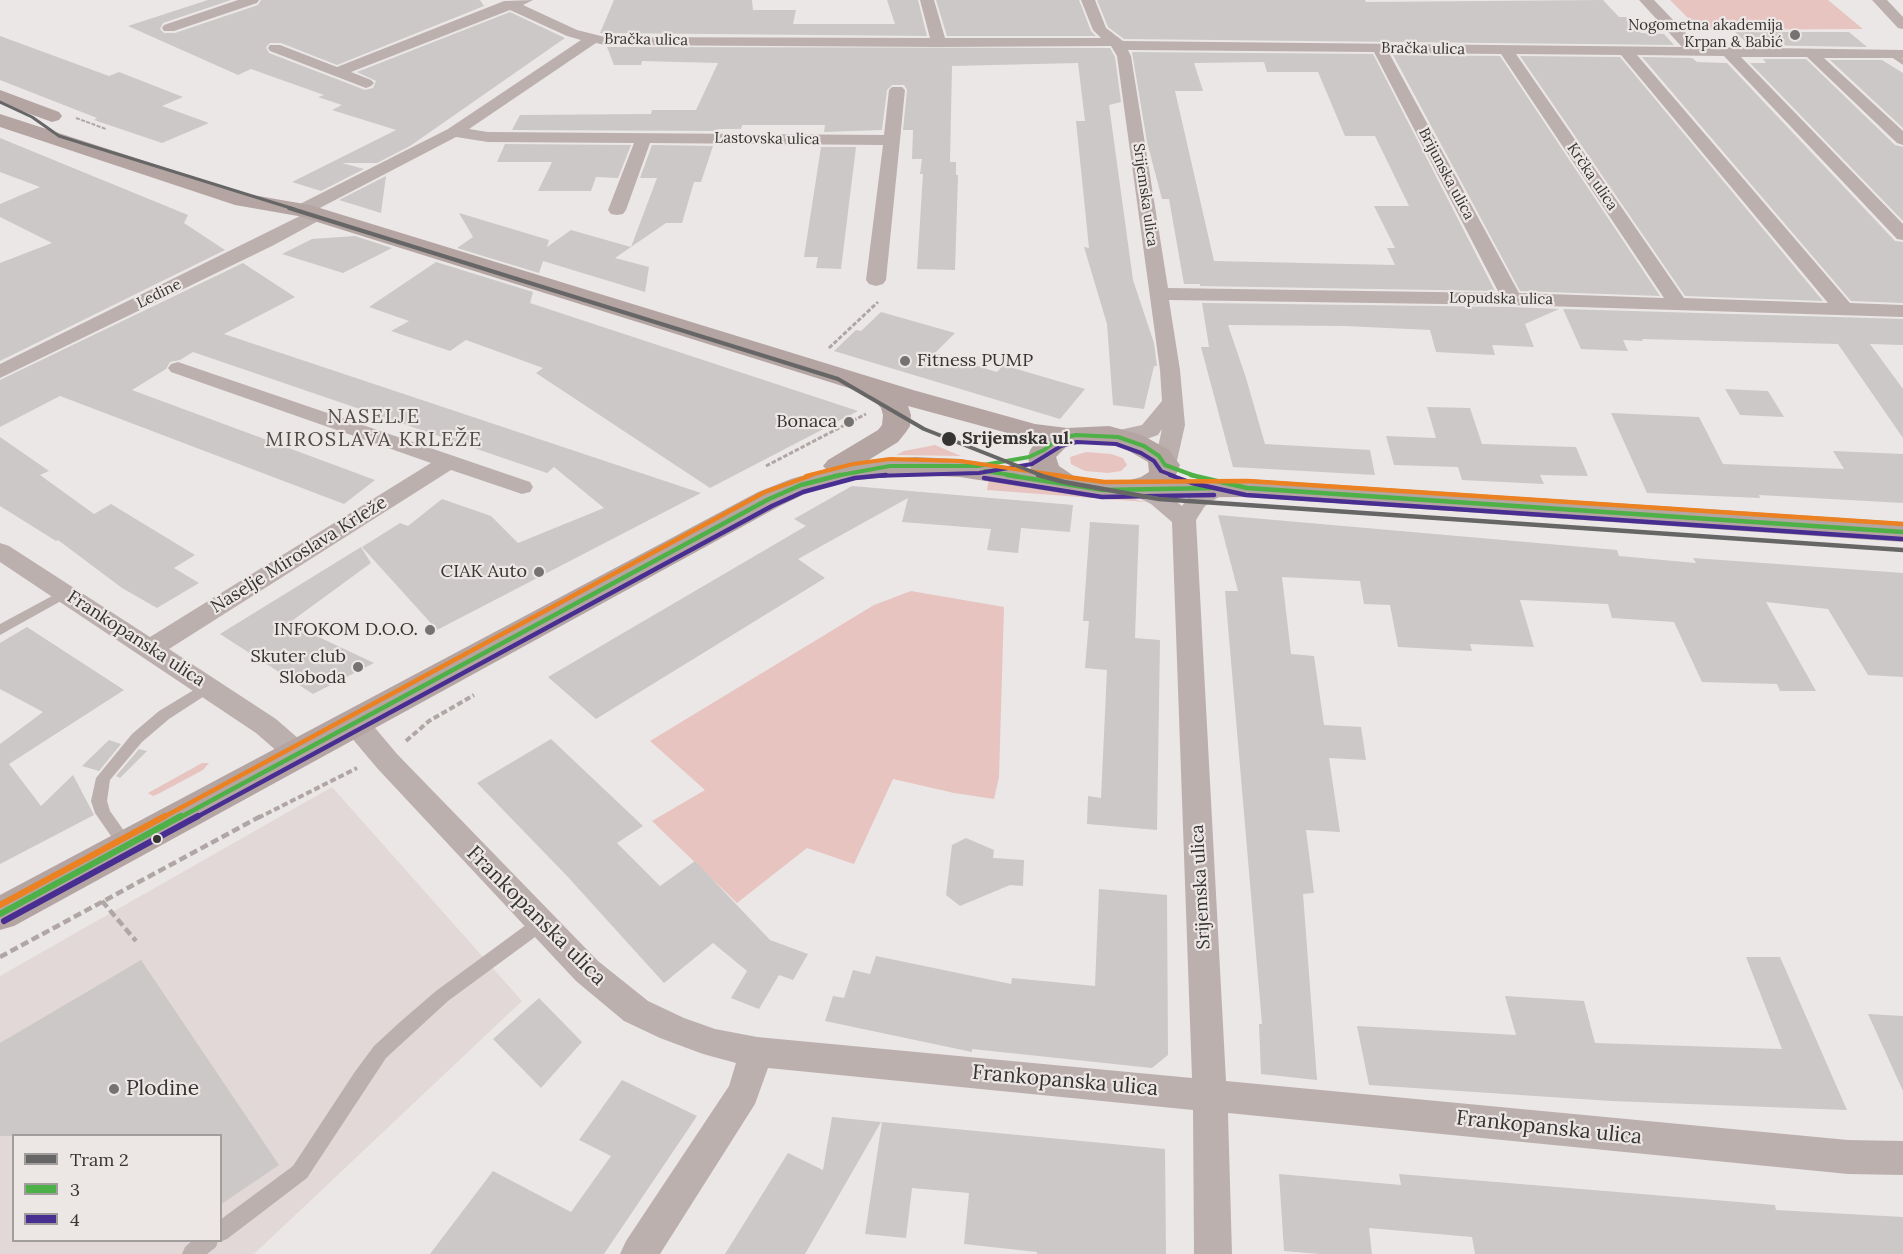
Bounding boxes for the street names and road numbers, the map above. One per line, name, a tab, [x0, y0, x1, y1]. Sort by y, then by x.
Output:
street label: Bračka ulica	[604, 30, 688, 50]
street label: Bračka ulica	[1381, 39, 1465, 59]
street label: Brijunska ulica	[1414, 125, 1478, 223]
street label: Lastovska ulica	[714, 129, 820, 149]
street label: Krčka ulica	[1563, 140, 1621, 214]
street label: Srijemska ulica	[1129, 142, 1161, 248]
street label: Ledine	[134, 276, 184, 312]
street label: Lopudska ulica	[1449, 289, 1553, 309]
street label: Naselje Miroslava Krleže	[207, 492, 391, 618]
street label: Frankopanska ulica	[63, 586, 209, 692]
street label: Srijemska ulica	[1187, 824, 1215, 950]
street label: Frankopanska ulica	[461, 841, 611, 991]
street label: Frankopanska ulica	[971, 1060, 1159, 1102]
street label: Frankopanska ulica	[1455, 1106, 1643, 1150]

